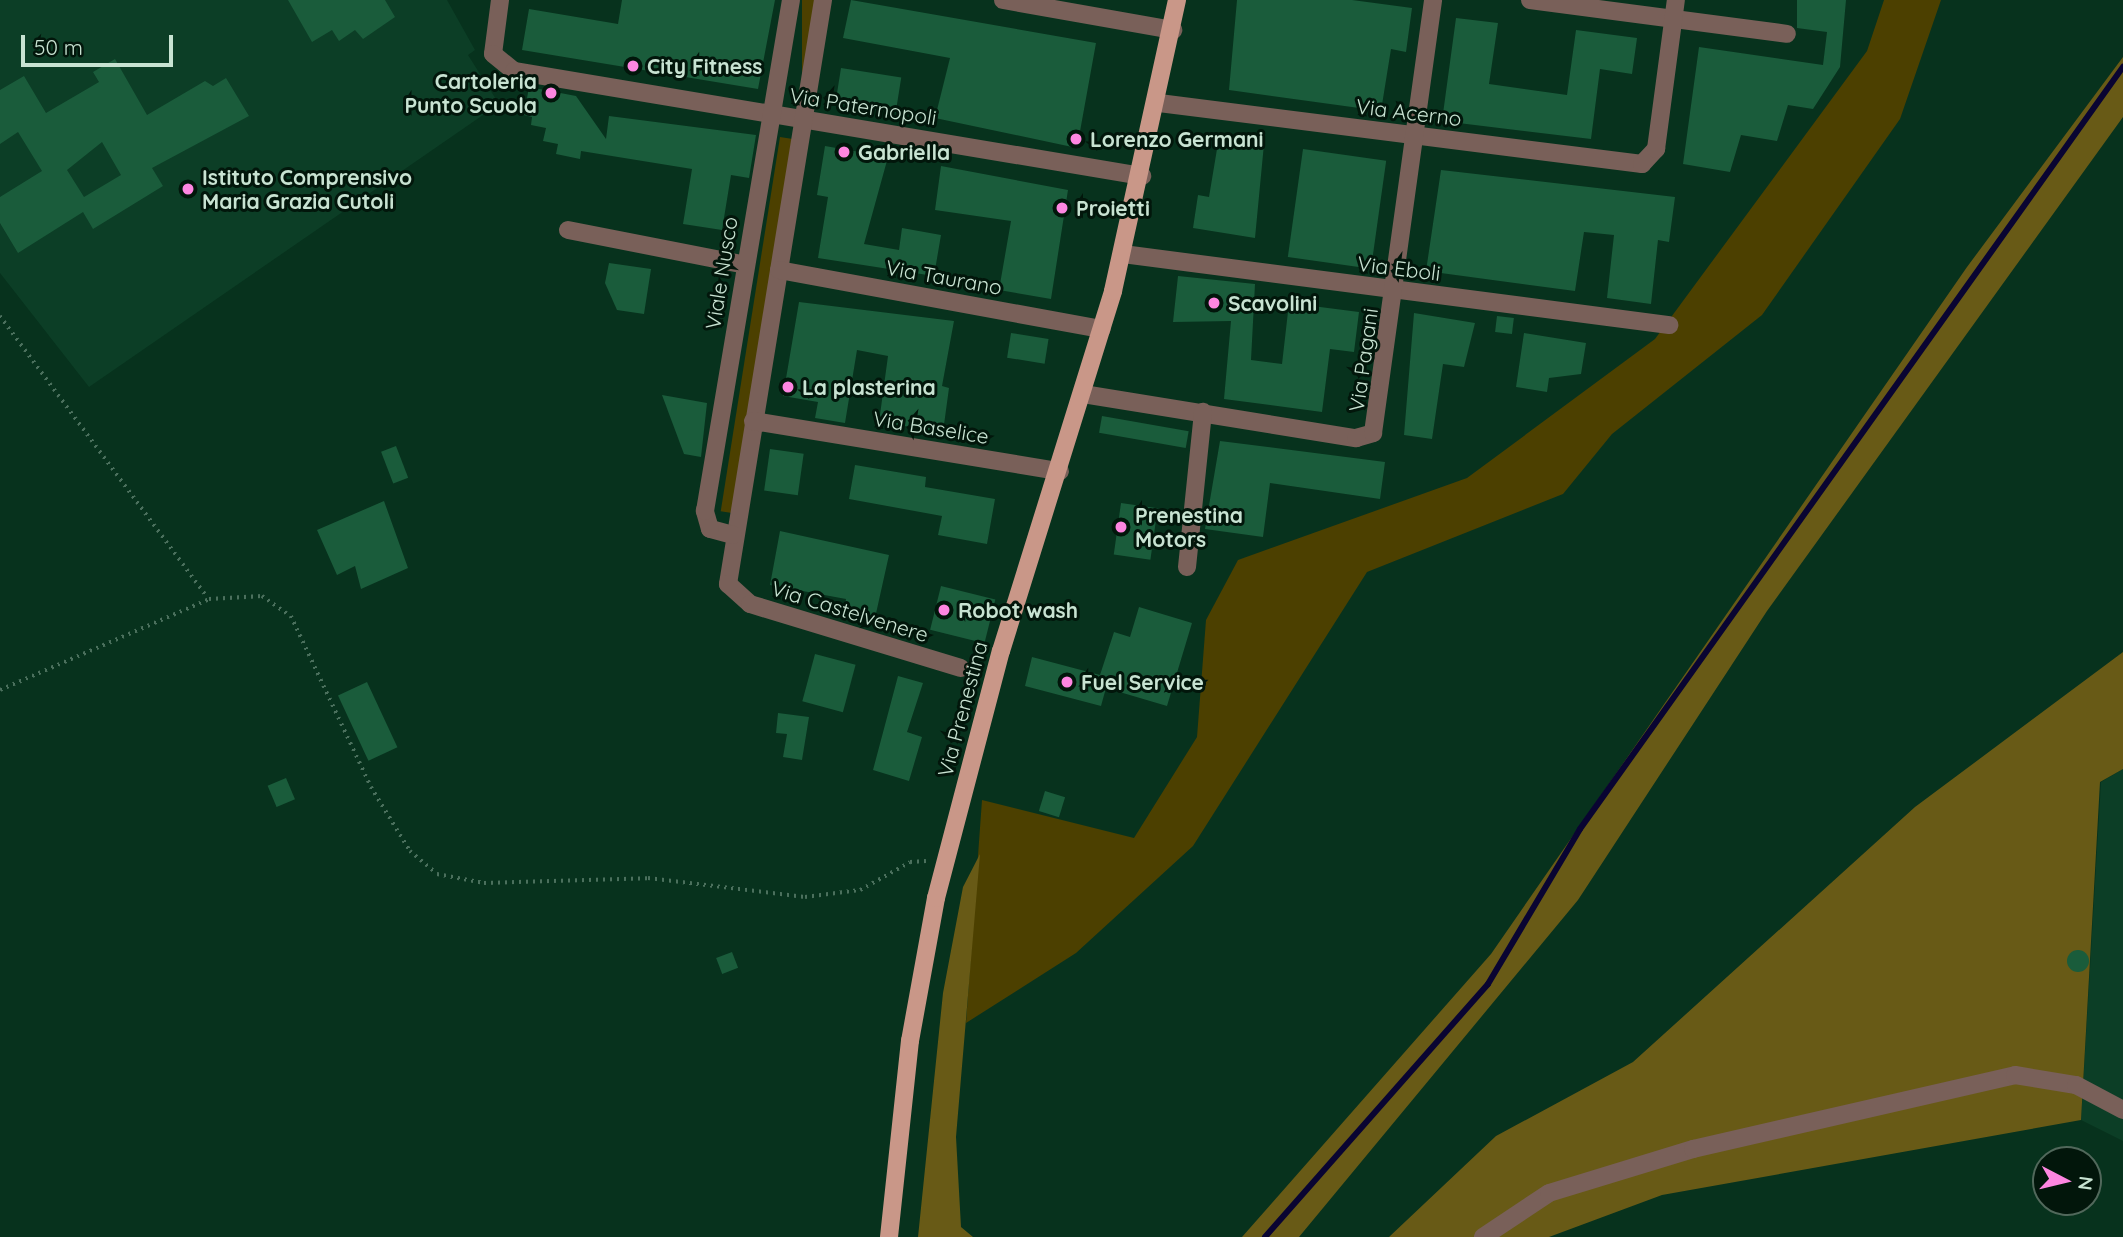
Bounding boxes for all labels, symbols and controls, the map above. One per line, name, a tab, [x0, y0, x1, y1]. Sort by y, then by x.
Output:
scale bar	[24, 21, 177, 65]
text: 50 m	[34, 34, 83, 60]
place label: City Fitness	[647, 53, 762, 79]
marker: City Fitness	[625, 58, 641, 74]
place label: Cartoleria Punto Scuola	[404, 68, 537, 118]
street label: Via Paternopoli	[788, 82, 938, 130]
marker: Cartoleria Punto Scuola	[543, 85, 559, 101]
street label: Via Acerno	[1355, 93, 1463, 131]
place label: Lorenzo Germani	[1090, 126, 1264, 152]
marker: Lorenzo Germani	[1068, 131, 1084, 147]
place label: Gabriella	[858, 139, 950, 165]
marker: Gabriella	[836, 144, 852, 160]
place label: Istituto Comprensivo Maria Grazia Cutoli	[202, 164, 412, 214]
marker: Istituto Comprensivo Maria Grazia Cutoli	[180, 181, 196, 197]
place label: Proietti	[1076, 195, 1150, 221]
marker: Proietti	[1054, 200, 1070, 216]
street label: Viale Nusco	[700, 215, 742, 331]
street label: Via Eboli	[1356, 250, 1442, 286]
street label: Via Taurano	[884, 254, 1004, 300]
place label: Scavolini	[1228, 290, 1317, 316]
marker: Scavolini	[1206, 295, 1222, 311]
street label: Via Pagani	[1343, 307, 1383, 413]
place label: La plasterina	[802, 374, 936, 400]
marker: La plasterina	[780, 379, 796, 395]
street label: Via Baselice	[871, 405, 991, 449]
place label: Prenestina Motors	[1135, 502, 1243, 552]
marker: Prenestina Motors	[1113, 519, 1129, 535]
street label: Via Castelvenere	[768, 575, 932, 647]
place label: Robot wash	[958, 597, 1078, 623]
marker: Robot wash	[936, 602, 952, 618]
street label: Via Prenestina	[932, 638, 992, 780]
place label: Fuel Service	[1081, 669, 1204, 695]
marker: Fuel Service	[1059, 674, 1075, 690]
north arrow	[2032, 1146, 2102, 1216]
text: N	[2073, 1175, 2099, 1192]

